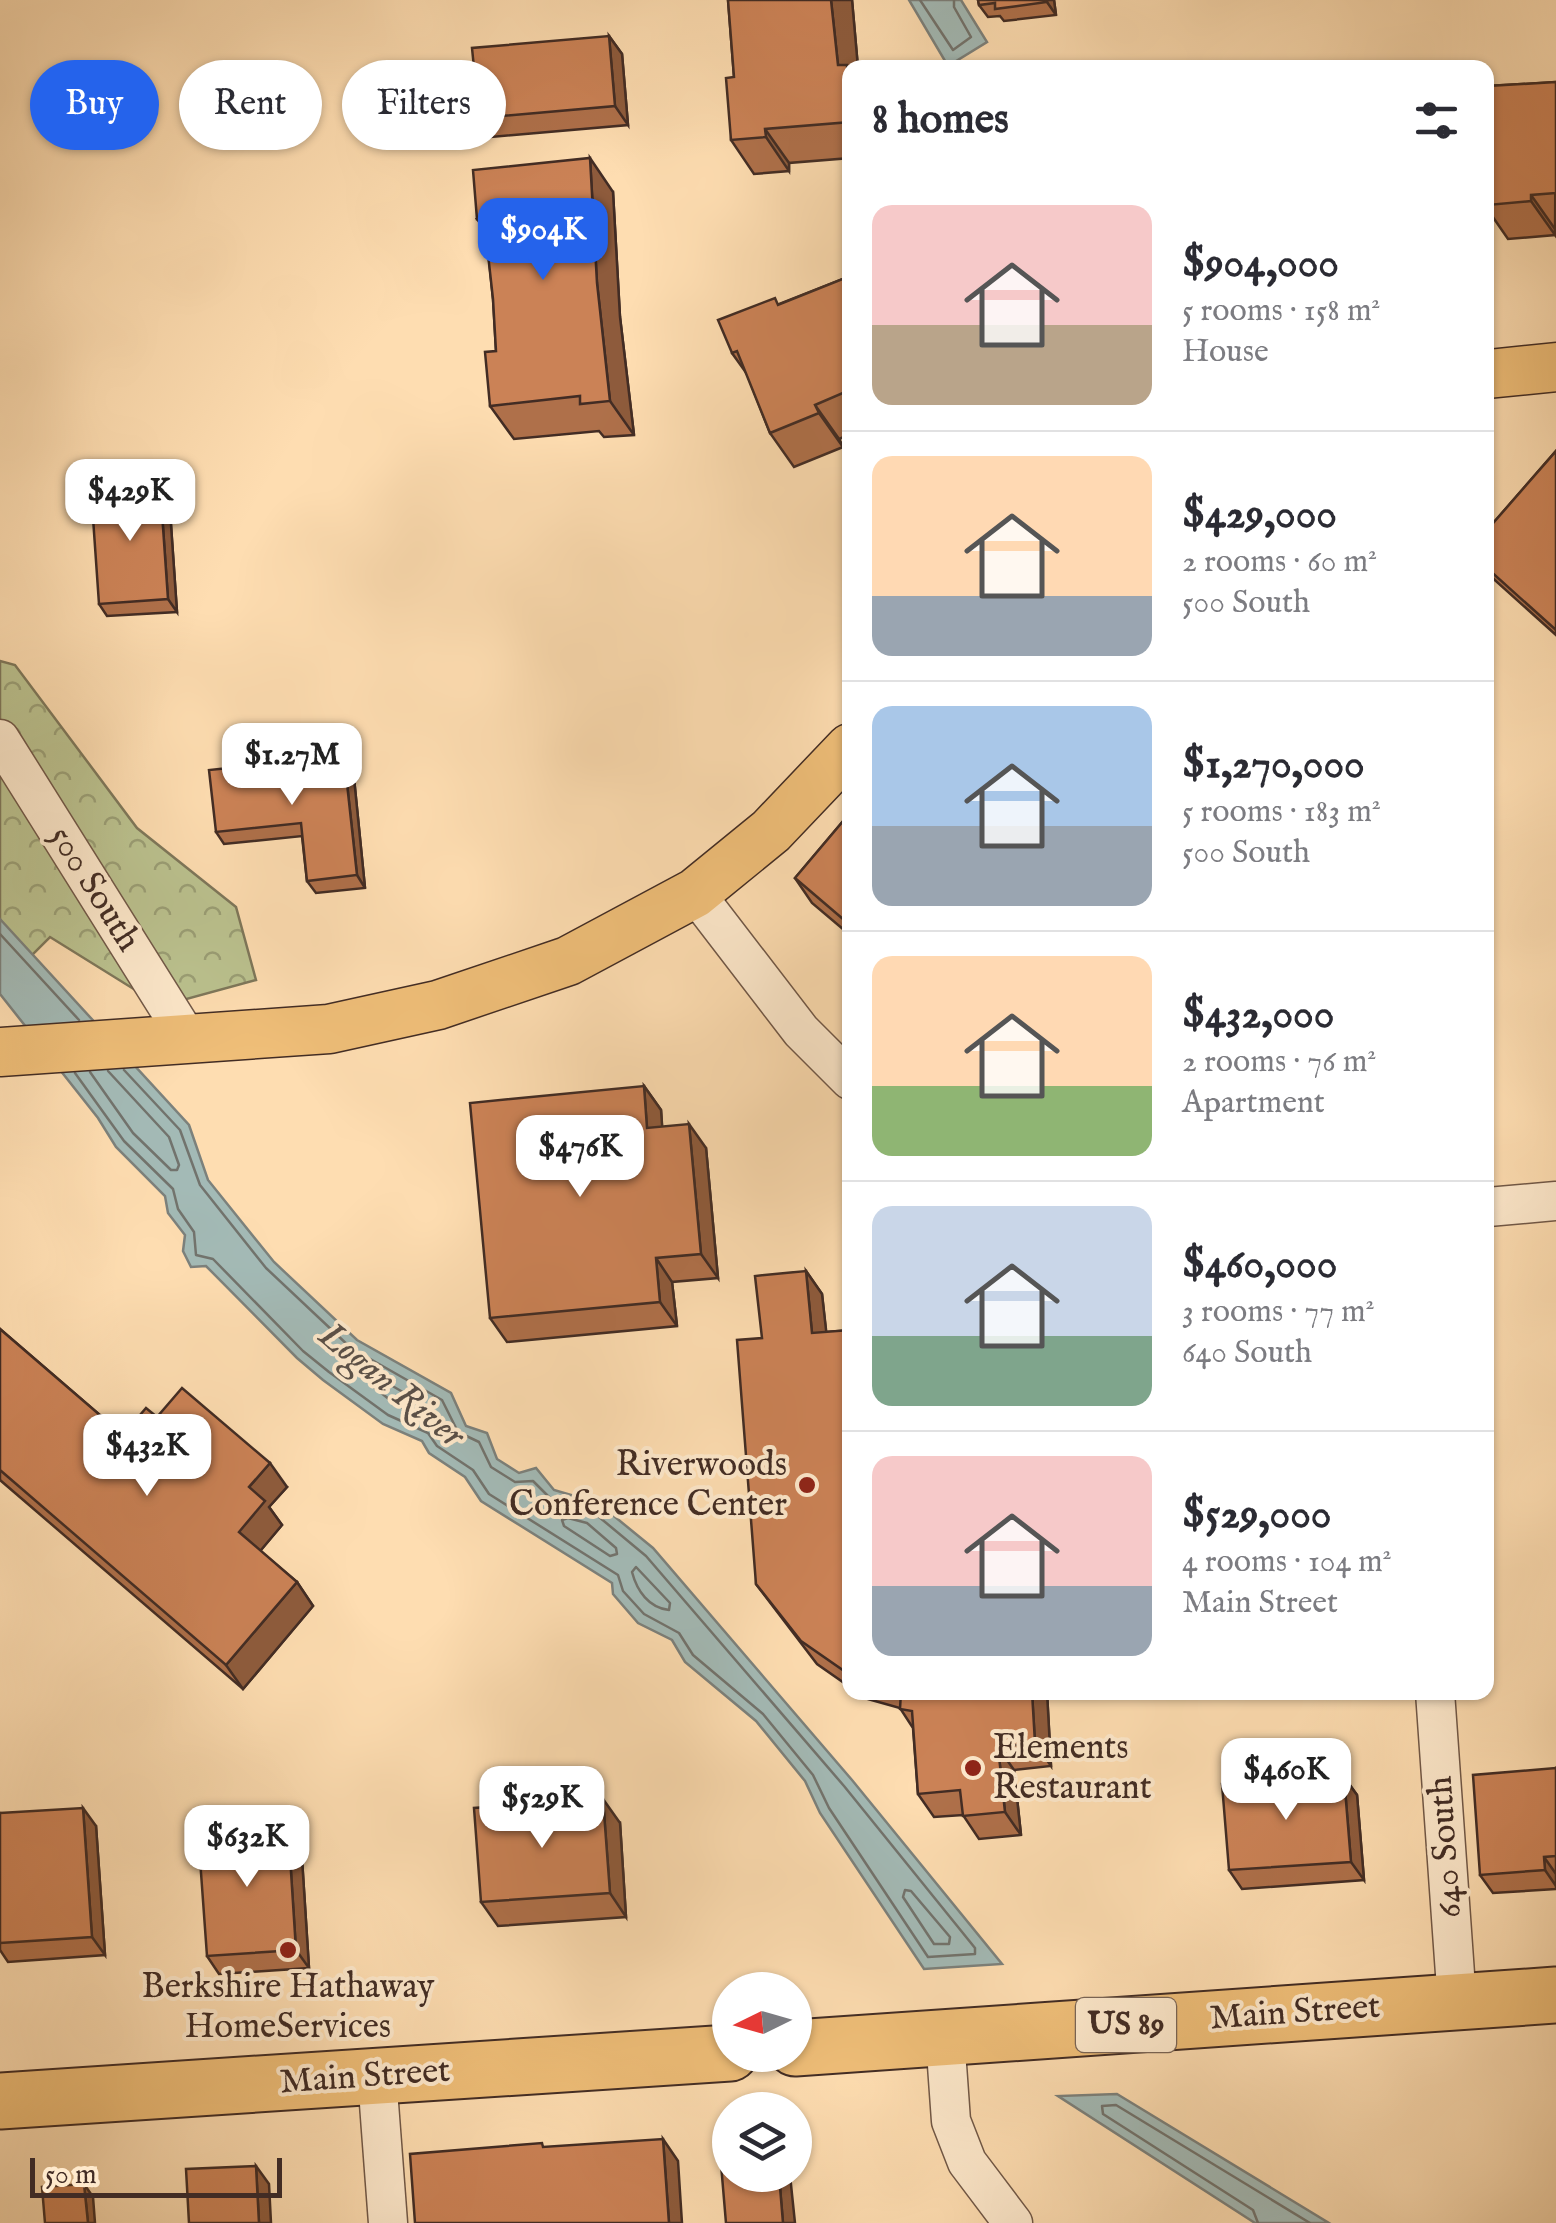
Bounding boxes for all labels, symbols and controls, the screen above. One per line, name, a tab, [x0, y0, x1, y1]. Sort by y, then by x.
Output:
chip: Buy	[30, 60, 159, 150]
chip: Rent	[179, 60, 322, 150]
chip: Filters	[342, 60, 506, 150]
icon: filters	[1409, 93, 1464, 148]
text: 8 homes	[872, 94, 1009, 147]
pin: $904K	[473, 198, 613, 283]
text: $904K	[500, 210, 586, 251]
text: $904,000	[1182, 238, 1339, 291]
icon: home	[952, 245, 1072, 365]
text: 5 rooms · 158 m²	[1182, 291, 1381, 332]
text: House	[1182, 332, 1269, 373]
pin: $429K	[60, 459, 200, 544]
text: $429K	[87, 471, 173, 512]
text: $429,000	[1182, 489, 1337, 542]
icon: home	[952, 496, 1072, 616]
text: 2 rooms · 60 m²	[1182, 542, 1377, 583]
text: 500 South	[1182, 583, 1310, 624]
pin: $1.27M	[211, 723, 373, 808]
text: $1.27M	[244, 735, 340, 776]
text: $1,270,000	[1182, 739, 1365, 792]
icon: home	[952, 746, 1072, 866]
text: 5 rooms · 183 m²	[1182, 792, 1381, 833]
street label: 500 South	[38, 818, 150, 961]
text: 500 South	[1182, 833, 1310, 874]
text: $432,000	[1182, 989, 1334, 1042]
icon: home	[952, 996, 1072, 1116]
text: 2 rooms · 76 m²	[1182, 1042, 1376, 1083]
text: Apartment	[1182, 1083, 1325, 1124]
pin: $476K	[510, 1115, 650, 1200]
text: $476K	[538, 1127, 622, 1168]
text: $460,000	[1182, 1239, 1337, 1292]
icon: home	[952, 1246, 1072, 1366]
text: 3 rooms · 77 m²	[1182, 1292, 1375, 1333]
water label: Logan River	[307, 1312, 476, 1461]
text: 640 South	[1182, 1333, 1312, 1374]
pin: $432K	[77, 1414, 217, 1499]
text: $432K	[105, 1426, 189, 1467]
place label: Riverwoods Conference Center	[509, 1443, 787, 1528]
marker: Riverwoods Conference Center	[796, 1474, 818, 1496]
text: $529,000	[1182, 1489, 1331, 1542]
icon: home	[952, 1496, 1072, 1616]
text: 4 rooms · 104 m²	[1182, 1542, 1392, 1583]
text: Main Street	[1182, 1583, 1338, 1624]
place label: Elements Restaurant	[993, 1726, 1152, 1811]
pin: $460K	[1216, 1738, 1356, 1823]
text: $460K	[1243, 1750, 1329, 1791]
marker: Elements Restaurant	[962, 1757, 984, 1779]
pin: $529K	[472, 1766, 612, 1851]
street label: 640 South	[1419, 1774, 1473, 1920]
text: $529K	[501, 1778, 583, 1819]
pin: $632K	[177, 1805, 317, 1890]
text: $632K	[206, 1817, 288, 1858]
marker: Berkshire Hathaway HomeServices	[277, 1939, 299, 1961]
place label: Berkshire Hathaway HomeServices	[142, 1965, 435, 2050]
north arrow	[712, 1972, 812, 2072]
map controls	[712, 1972, 812, 2192]
street label: Main Street	[1208, 1985, 1382, 2041]
road number: US 89	[1076, 1998, 1176, 2052]
street label: Main Street	[278, 2049, 452, 2105]
button: layers	[712, 2092, 812, 2192]
scale bar	[30, 2153, 282, 2198]
text: 50 m	[45, 2158, 97, 2193]

